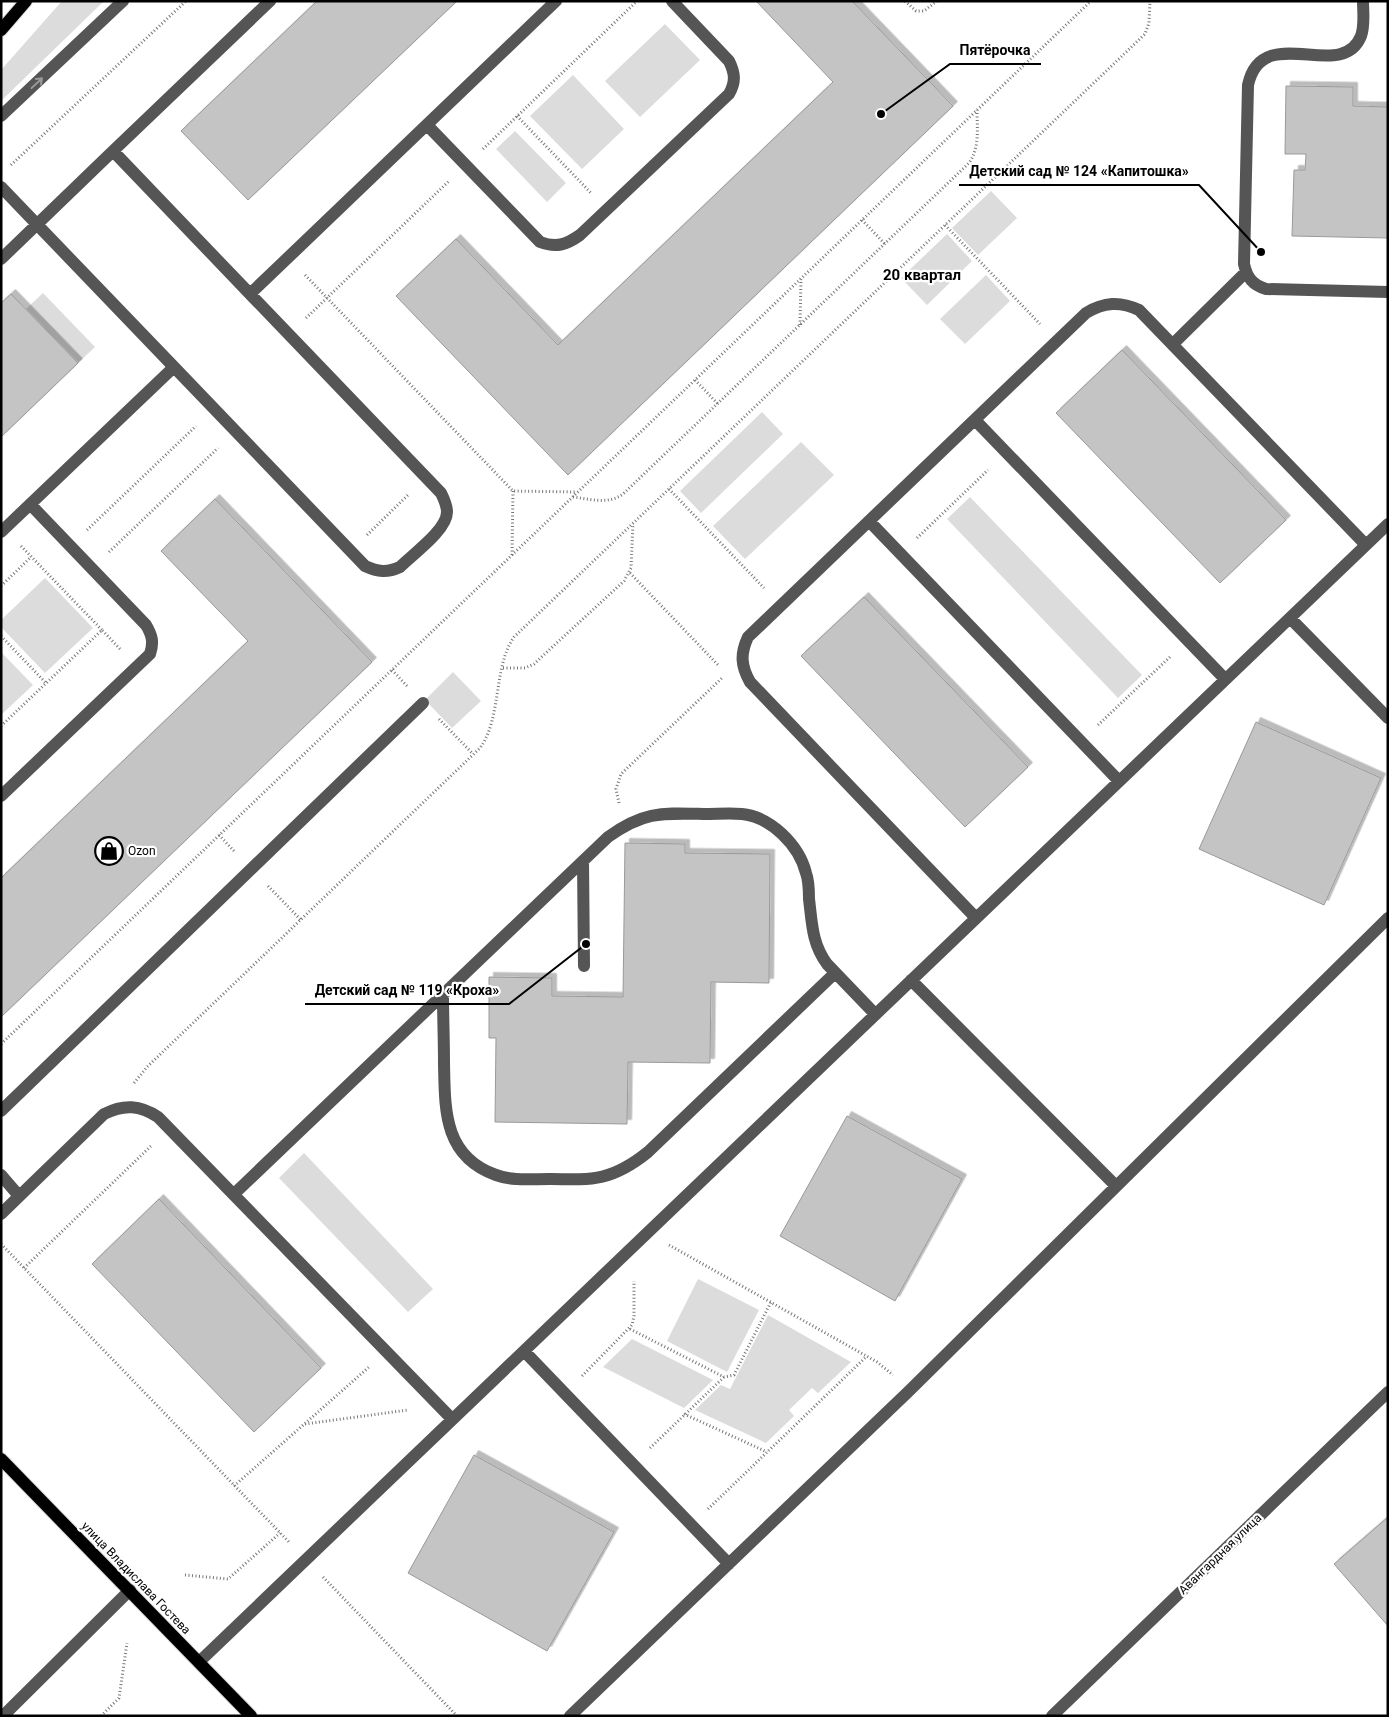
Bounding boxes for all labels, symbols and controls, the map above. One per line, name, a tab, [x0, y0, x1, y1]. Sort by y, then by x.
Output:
callout: Пятёрочка	[950, 35, 1041, 64]
text: Пятёрочка	[960, 42, 1031, 58]
one-way arrow	[30, 77, 43, 89]
callout: Детский сад № 124 «Капитошка»	[959, 156, 1199, 185]
text: Детский сад № 124 «Капитошка»	[969, 163, 1189, 179]
district label: 20 квартал	[883, 266, 961, 284]
shop icon: Ozon	[94, 836, 124, 866]
place label: Ozon	[128, 844, 156, 858]
callout: Детский сад № 119 «Кроха»	[305, 975, 509, 1004]
text: Детский сад № 119 «Кроха»	[315, 982, 499, 998]
street label: Авангардная улица	[1176, 1511, 1264, 1597]
street label: улица Владислава Гостева	[79, 1519, 193, 1637]

